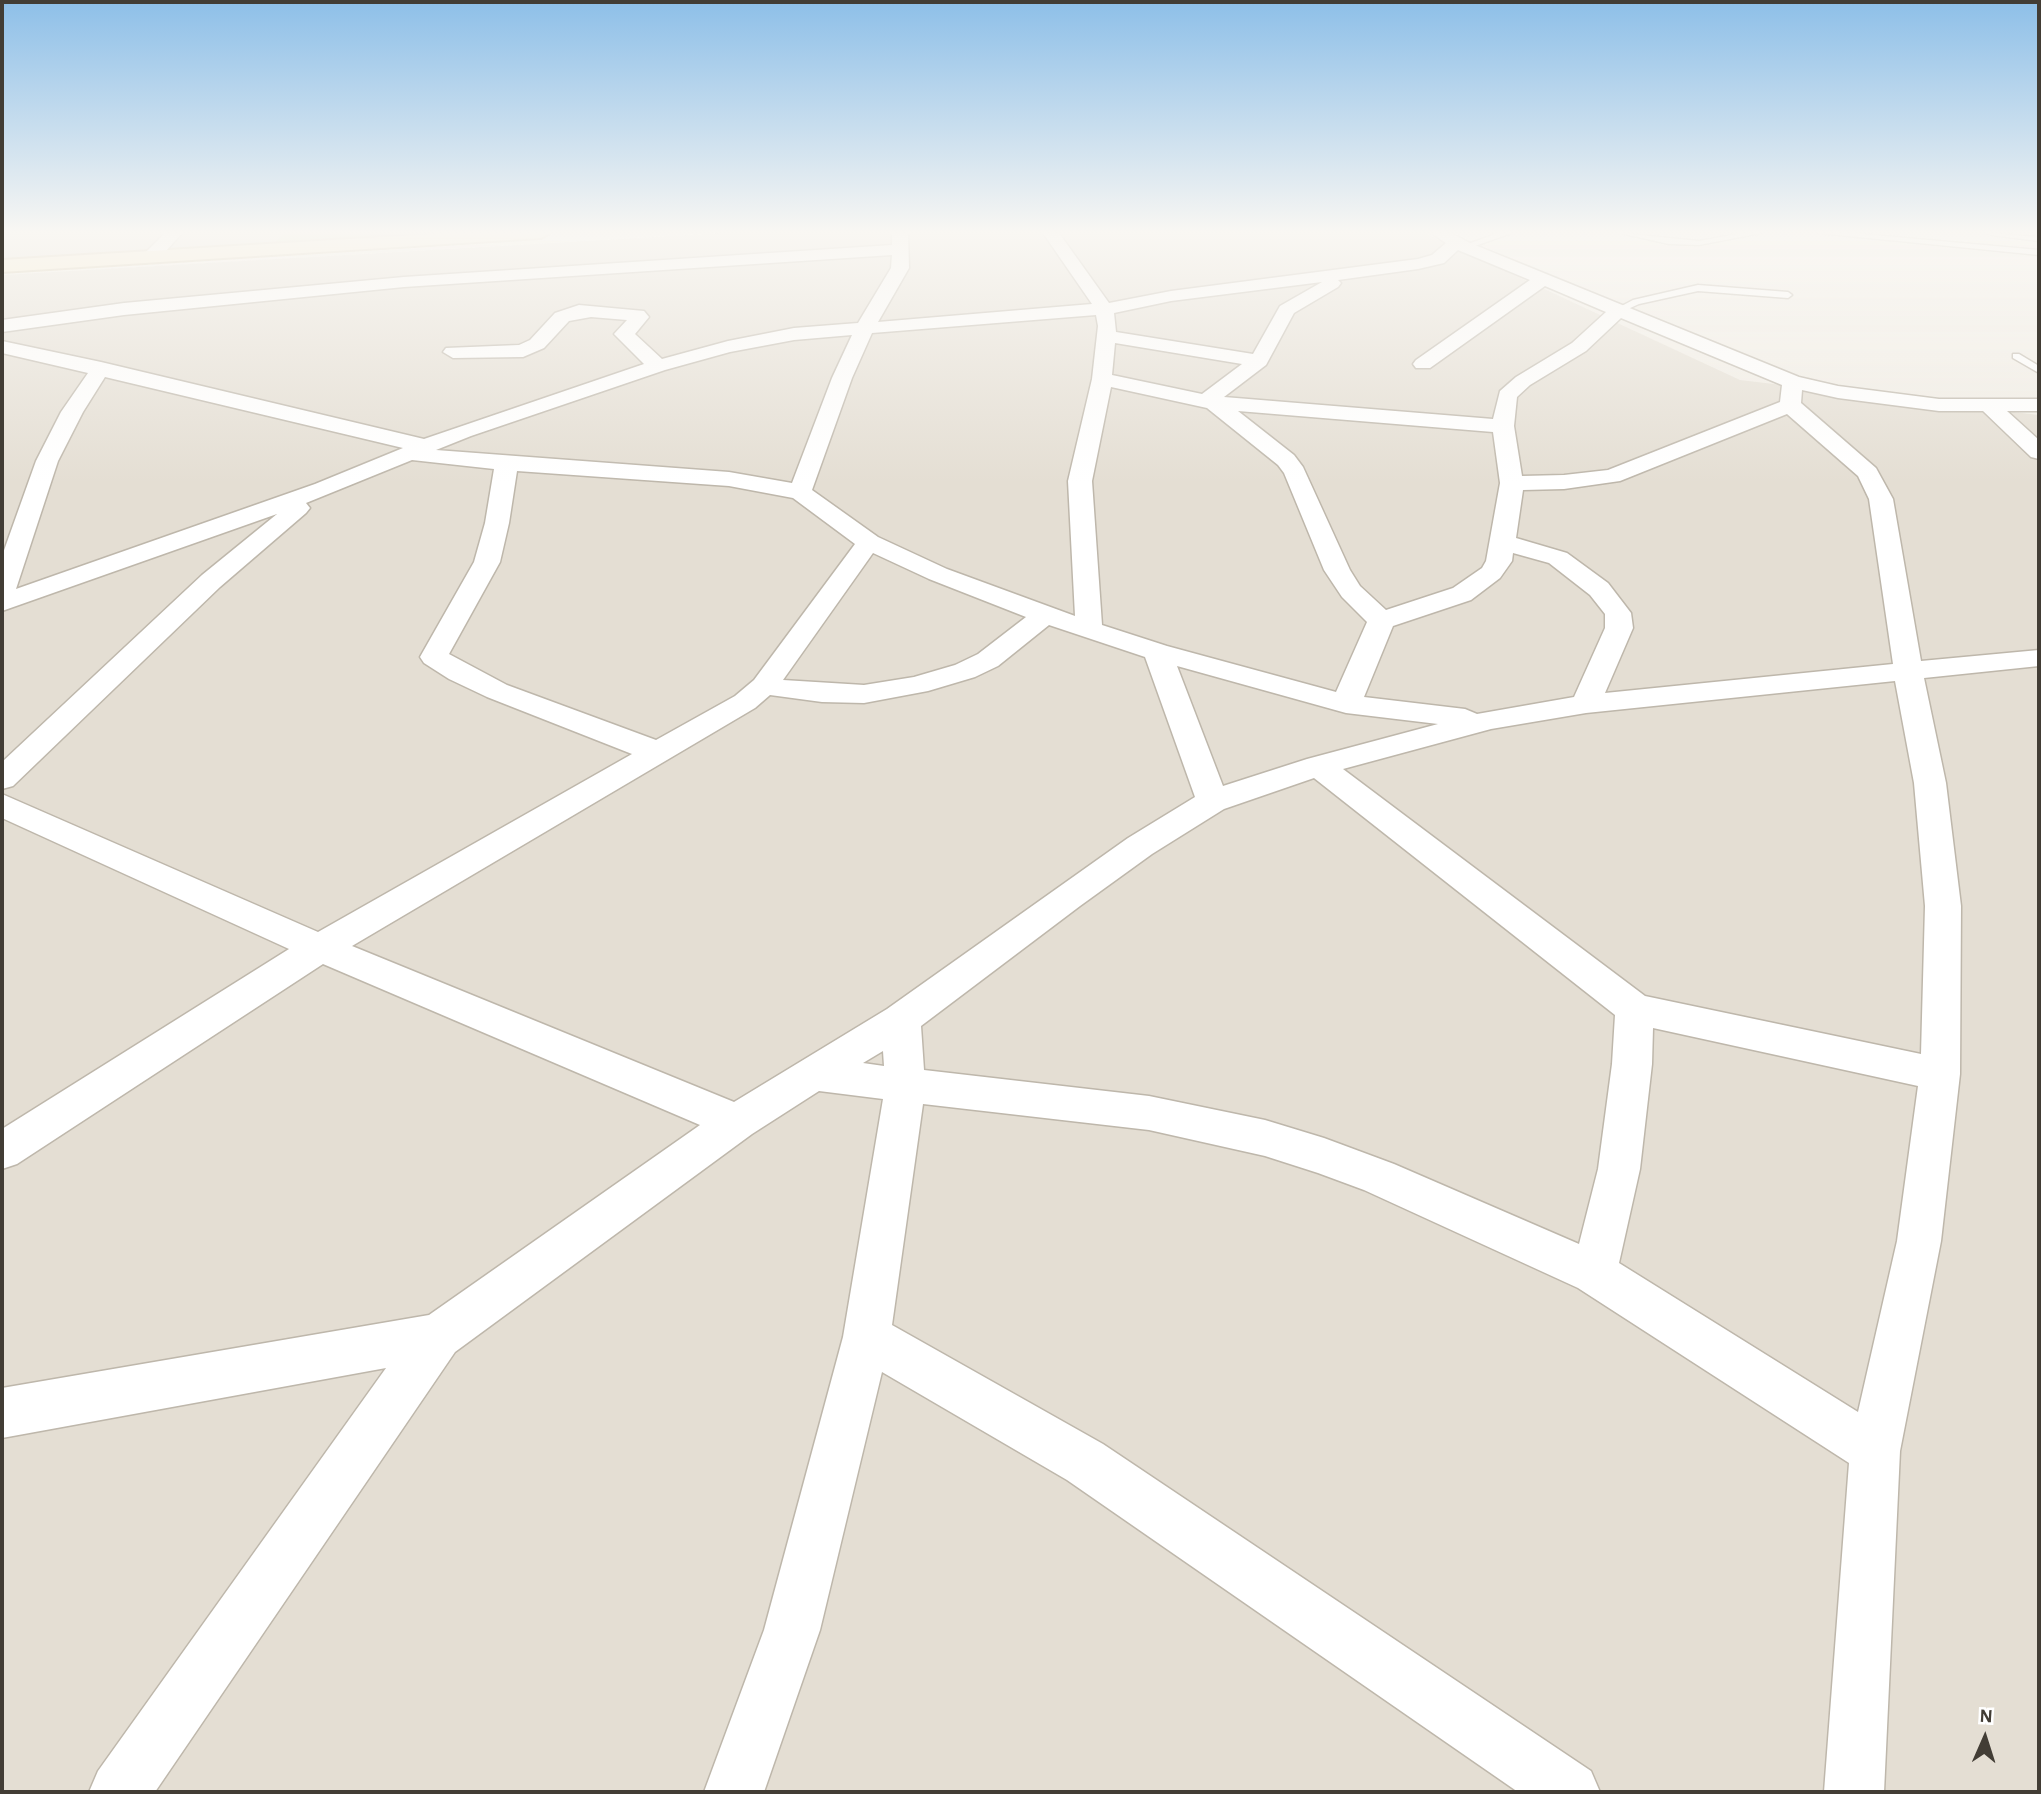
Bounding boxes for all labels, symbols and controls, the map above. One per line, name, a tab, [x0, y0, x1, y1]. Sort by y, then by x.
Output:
north arrow	[1950, 1703, 2020, 1773]
text: N	[1979, 1707, 1993, 1726]

